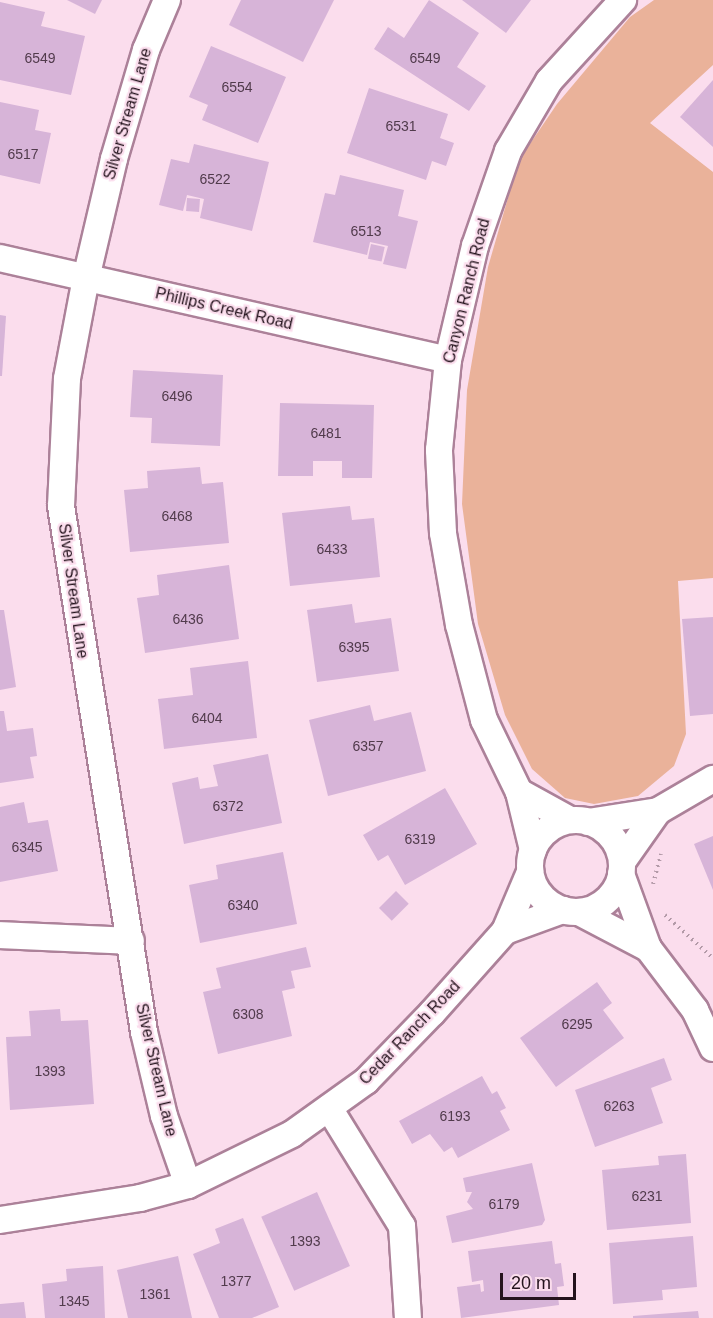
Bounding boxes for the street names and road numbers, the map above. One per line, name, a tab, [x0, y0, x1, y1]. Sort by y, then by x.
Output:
street label: Silver Stream Lane	[100, 46, 156, 182]
street label: Canyon Ranch Road	[440, 217, 494, 365]
street label: Phillips Creek Road	[153, 284, 295, 334]
street label: Silver Stream Lane	[54, 522, 92, 660]
street label: Cedar Ranch Road	[356, 977, 464, 1089]
street label: Silver Stream Lane	[131, 1002, 181, 1138]

